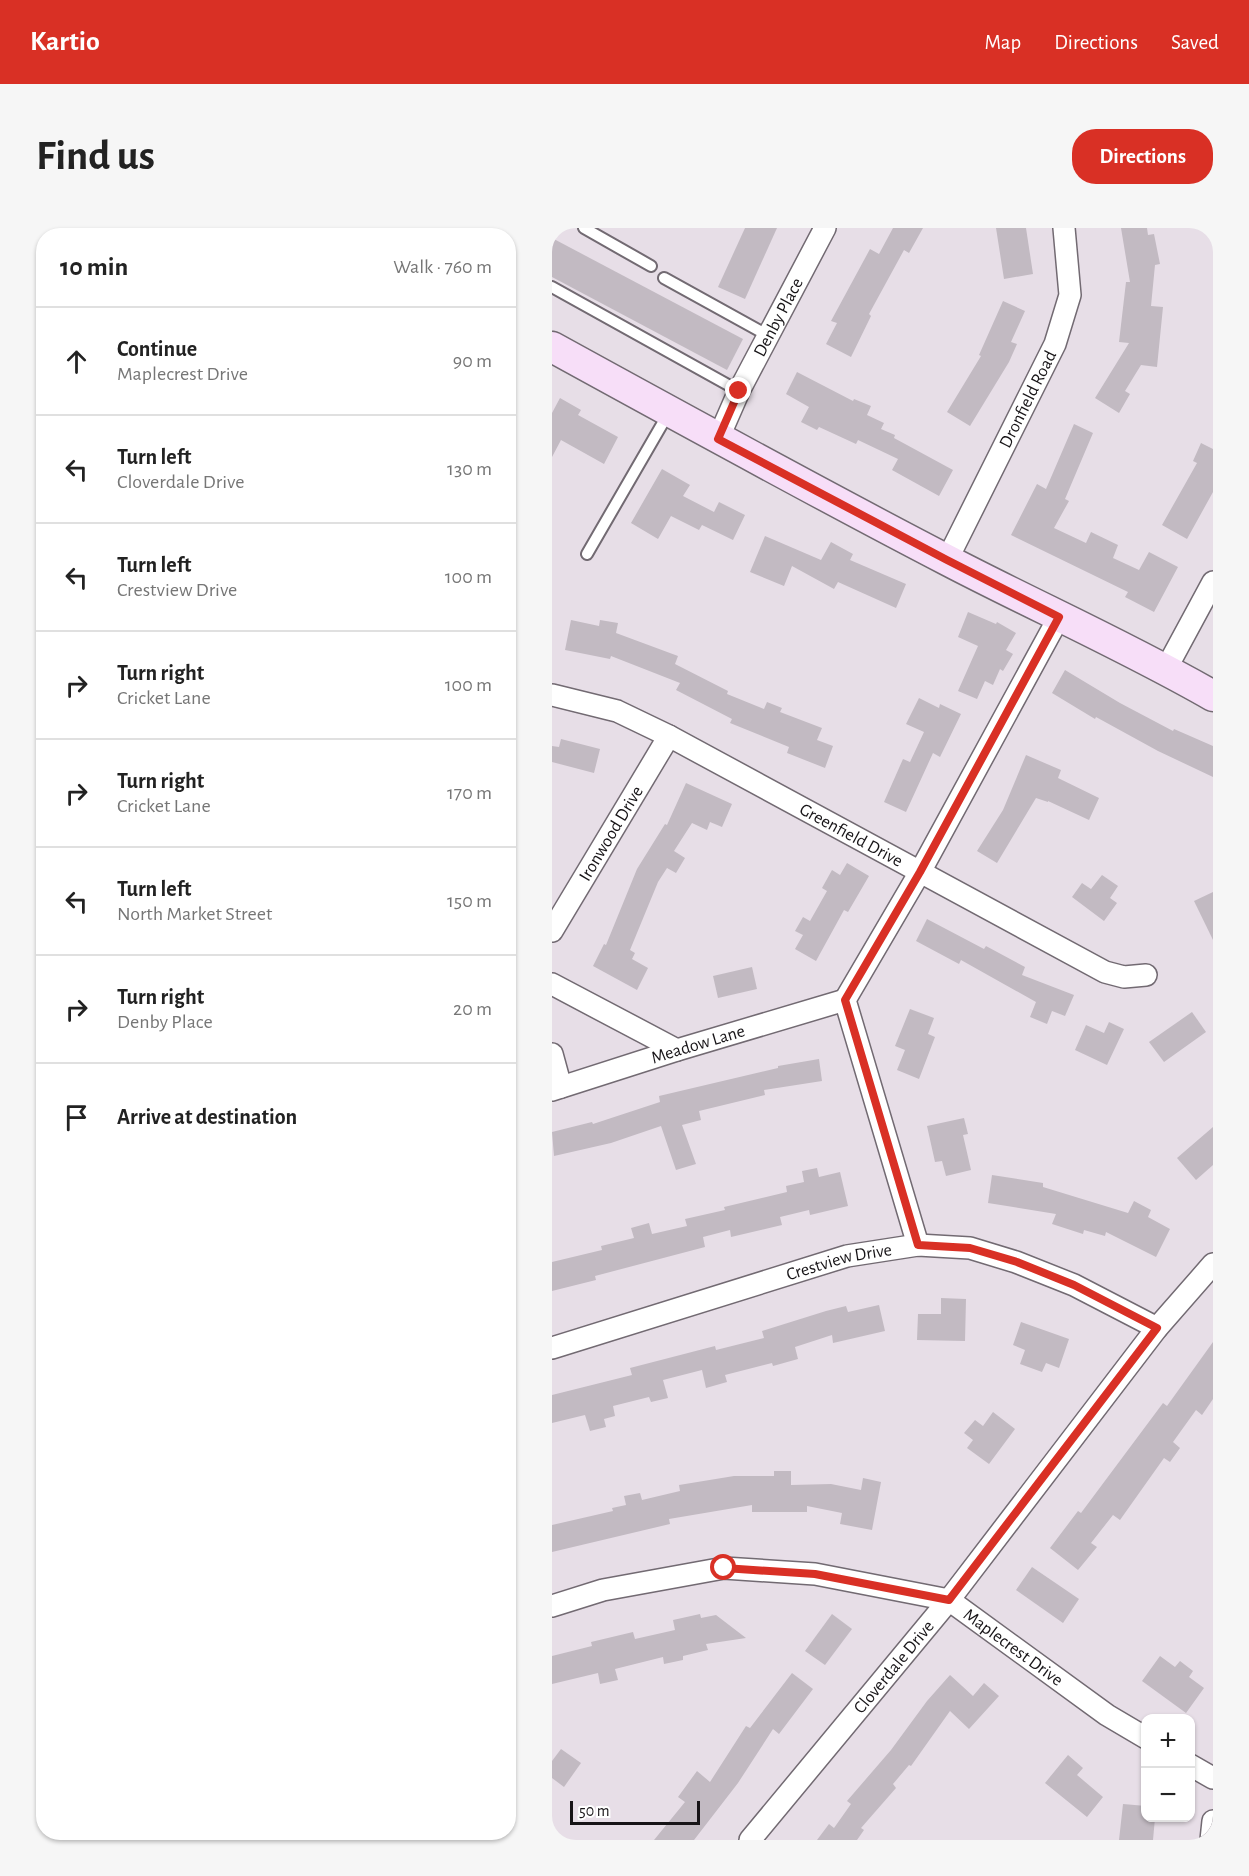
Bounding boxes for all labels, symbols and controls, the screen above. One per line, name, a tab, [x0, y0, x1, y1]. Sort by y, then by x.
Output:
text: Kartio	[30, 28, 100, 56]
text: Map	[985, 32, 1021, 53]
text: Directions	[1054, 32, 1138, 53]
text: Saved	[1171, 32, 1219, 53]
button: Directions	[1072, 129, 1213, 184]
text: Find us	[36, 135, 155, 177]
text: 10 min	[60, 254, 128, 280]
text: Walk · 760 m	[393, 257, 492, 277]
street label: Denby Place	[751, 275, 807, 360]
text: Continue	[117, 338, 197, 360]
icon: ahead	[60, 345, 93, 378]
street label: Dronfield Road	[997, 348, 1060, 451]
text: 90 m	[453, 351, 492, 371]
text: Maplecrest Drive	[117, 364, 248, 384]
route end	[725, 377, 751, 403]
text: Turn left	[117, 446, 191, 468]
icon: left	[60, 453, 93, 486]
text: 130 m	[447, 459, 492, 479]
text: Cloverdale Drive	[117, 472, 244, 492]
text: Turn left	[117, 554, 191, 576]
icon: left	[60, 561, 93, 594]
text: 100 m	[445, 567, 492, 587]
text: Crestview Drive	[117, 580, 237, 600]
text: Turn right	[117, 662, 204, 684]
icon: right	[60, 669, 93, 702]
text: 100 m	[445, 675, 492, 695]
text: Cricket Lane	[117, 688, 211, 708]
text: Turn right	[117, 770, 204, 792]
icon: right	[60, 777, 93, 810]
text: 170 m	[447, 783, 492, 803]
street label: Ironwood Drive	[576, 783, 647, 884]
text: Cricket Lane	[117, 796, 211, 816]
street label: Greenfield Drive	[796, 800, 906, 871]
text: Turn left	[117, 878, 191, 900]
icon: left	[60, 885, 93, 918]
text: 150 m	[447, 891, 492, 911]
text: North Market Street	[117, 904, 272, 924]
text: Turn right	[117, 986, 204, 1008]
icon: right	[60, 993, 93, 1026]
text: 20 m	[453, 999, 492, 1019]
text: Denby Place	[117, 1012, 213, 1032]
street label: Meadow Lane	[649, 1022, 747, 1068]
icon: arrive	[60, 1101, 93, 1134]
text: Arrive at destination	[117, 1106, 297, 1128]
street label: Crestview Drive	[784, 1241, 893, 1284]
route start	[710, 1554, 736, 1580]
street label: Maplecrest Drive	[960, 1606, 1066, 1690]
street label: Cloverdale Drive	[851, 1617, 938, 1717]
map controls	[1141, 1714, 1195, 1822]
button: +	[1141, 1714, 1195, 1768]
button: −	[1141, 1768, 1195, 1822]
scale bar	[570, 1798, 700, 1826]
text: 50 m	[579, 1803, 610, 1819]

